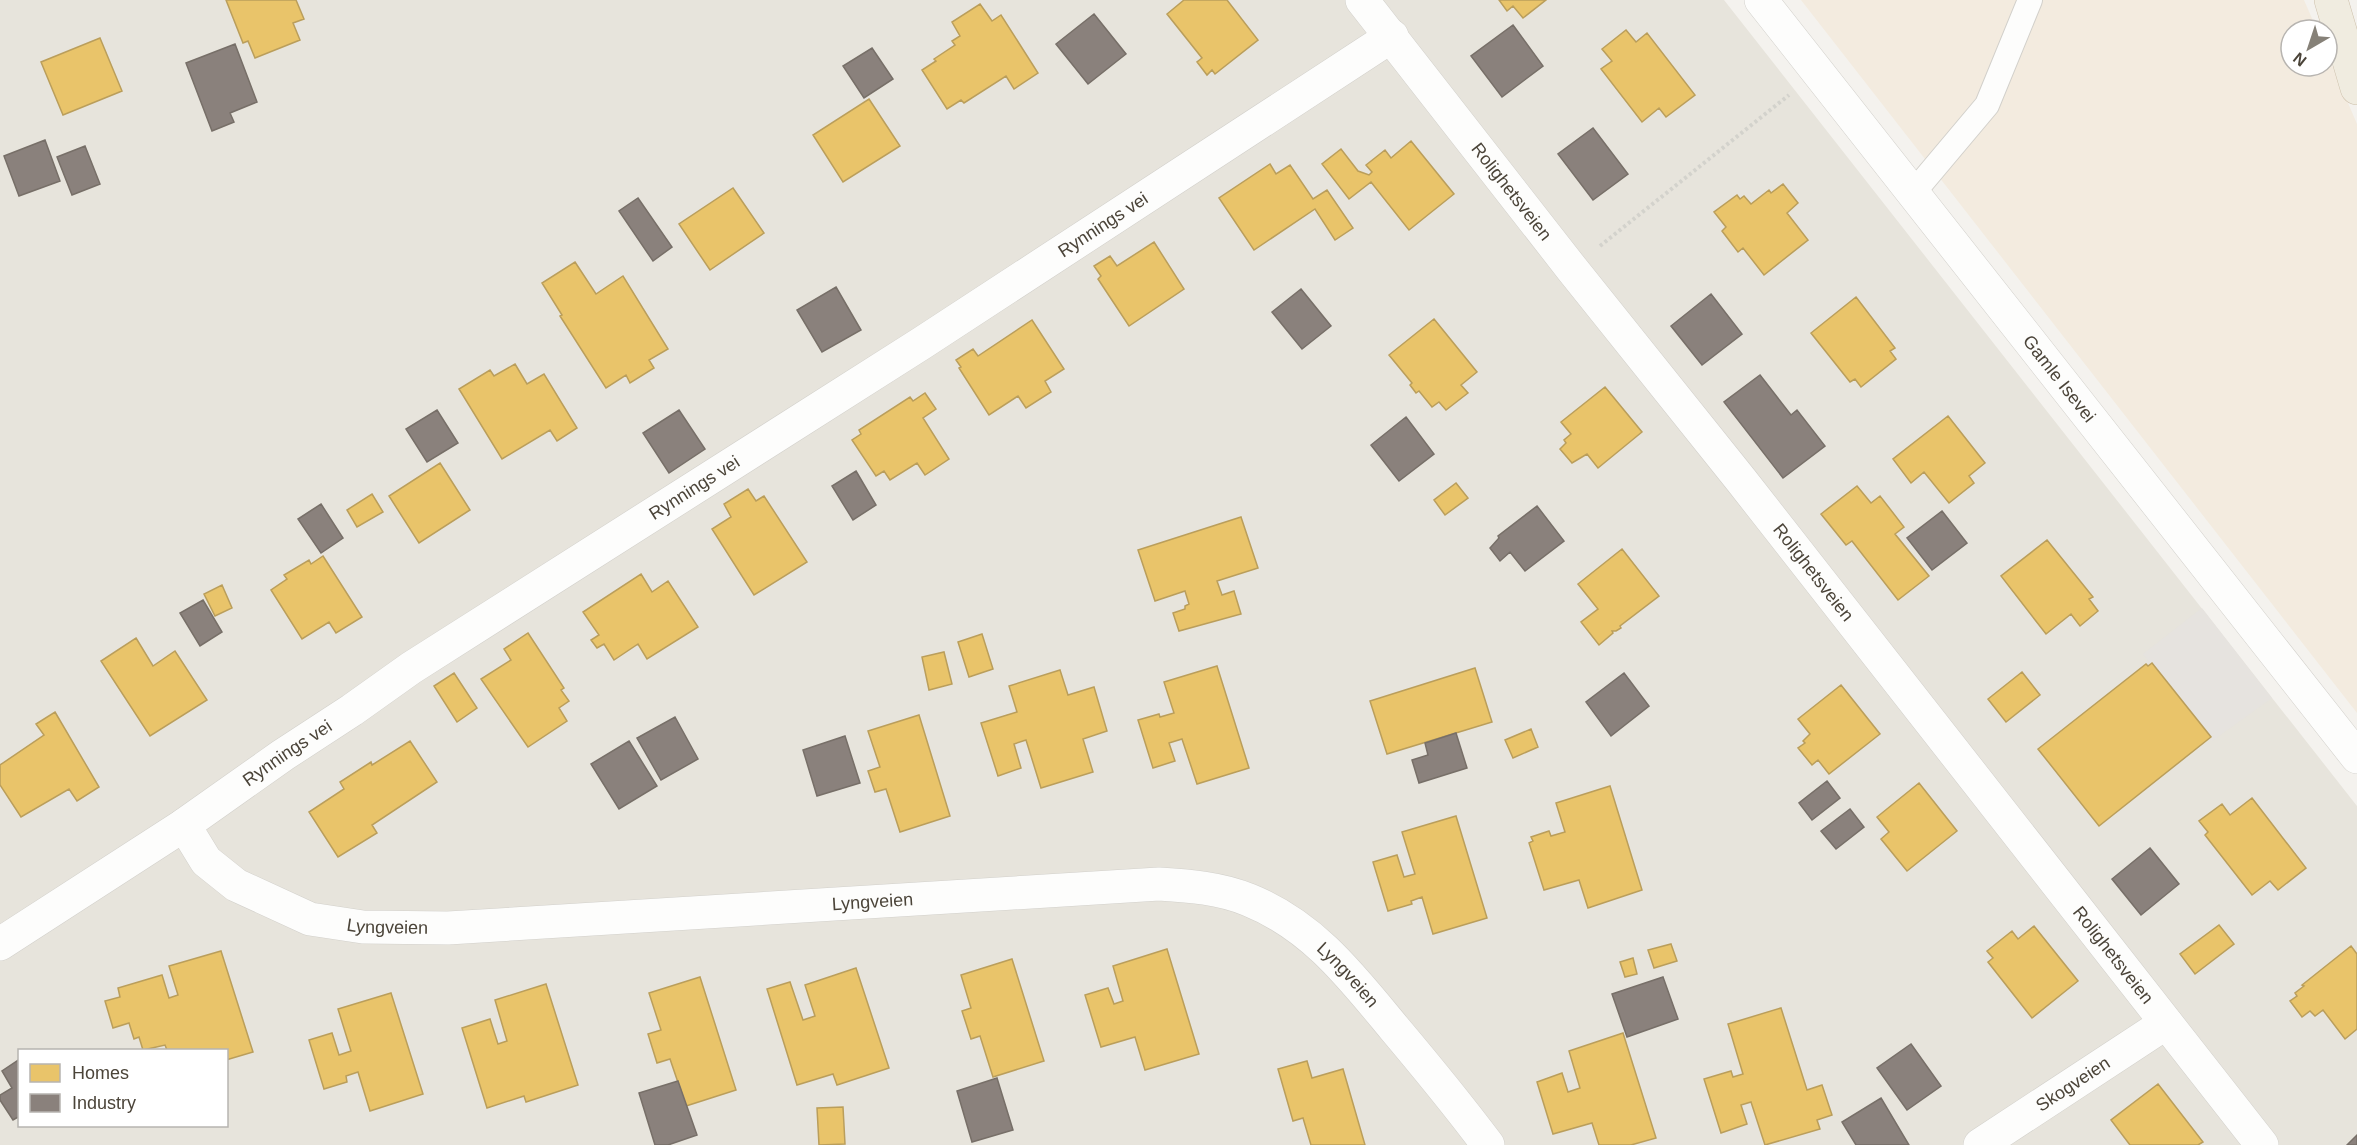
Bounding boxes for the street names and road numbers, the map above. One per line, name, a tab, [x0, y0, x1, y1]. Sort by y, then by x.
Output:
street label: Rolighetsveien	[1467, 139, 1556, 244]
street label: Rynnings vei	[1054, 188, 1152, 261]
street label: Gamle Isevei	[2019, 331, 2100, 426]
street label: Rynnings vei	[646, 452, 743, 524]
street label: Rolighetsveien	[1769, 520, 1858, 625]
street label: Rynnings vei	[239, 716, 336, 790]
street label: Lyngveien	[831, 889, 914, 914]
street label: Rolighetsveien	[2069, 902, 2157, 1008]
street label: Lyngveien	[345, 915, 428, 938]
street label: Lyngveien	[1313, 938, 1383, 1011]
street label: Skogveien	[2032, 1053, 2113, 1116]

